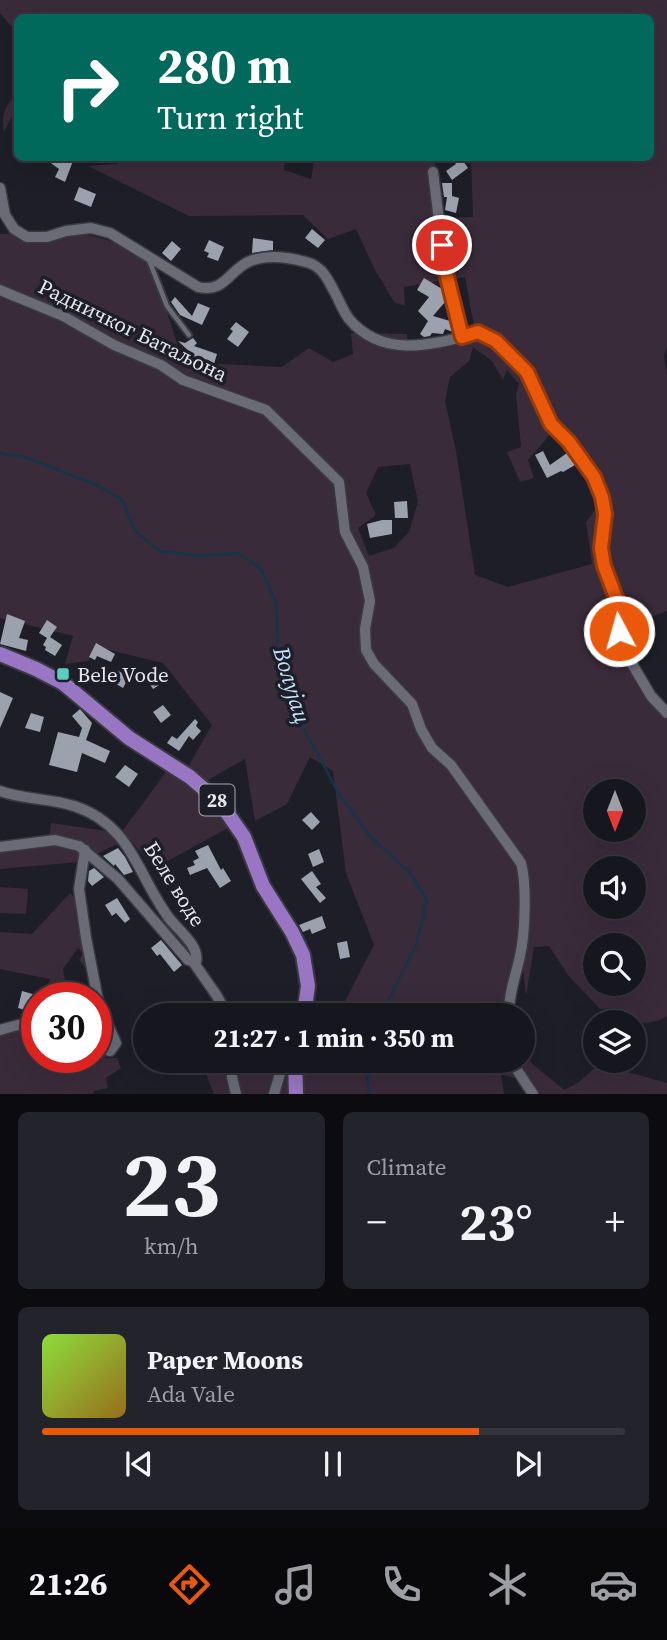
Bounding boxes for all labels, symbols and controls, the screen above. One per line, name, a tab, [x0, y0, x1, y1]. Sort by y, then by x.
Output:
text: 280 m	[157, 32, 292, 99]
icon: right	[42, 42, 133, 133]
text: Turn right	[157, 96, 303, 140]
pin	[412, 215, 472, 275]
icon: arrive	[423, 226, 461, 264]
street label: Радничког Батаљона	[34, 272, 233, 388]
position arrow	[582, 594, 656, 668]
water label: Волујац	[265, 642, 319, 727]
place label: Bele Vode	[77, 660, 169, 689]
marker: Bele Vode	[55, 666, 71, 682]
north arrow	[583, 779, 646, 842]
map controls	[583, 779, 646, 1073]
road number: 28	[200, 785, 234, 816]
street label: Беле воде	[137, 836, 213, 932]
button: sound	[583, 856, 646, 919]
button: search	[583, 933, 646, 996]
speed limit sign: 30	[21, 982, 112, 1073]
button: layers	[583, 1010, 646, 1073]
text: 21:27 · 1 min · 350 m	[214, 1020, 454, 1056]
text: 23	[122, 1122, 221, 1246]
text: Climate	[367, 1151, 446, 1183]
text: 23°	[459, 1186, 532, 1257]
text: −	[367, 1196, 387, 1248]
text: +	[605, 1196, 625, 1248]
text: km/h	[144, 1230, 199, 1262]
text: Paper Moons	[147, 1342, 303, 1378]
text: Ada Vale	[147, 1378, 235, 1410]
icon: previous	[120, 1445, 158, 1483]
icon: pause	[314, 1445, 352, 1483]
icon: next	[509, 1445, 547, 1483]
icon: directions	[165, 1560, 214, 1609]
icon: music	[271, 1560, 320, 1609]
icon: phone	[377, 1560, 426, 1609]
icon: climate	[483, 1560, 532, 1609]
icon: car	[589, 1560, 638, 1609]
text: 21:26	[29, 1562, 108, 1606]

